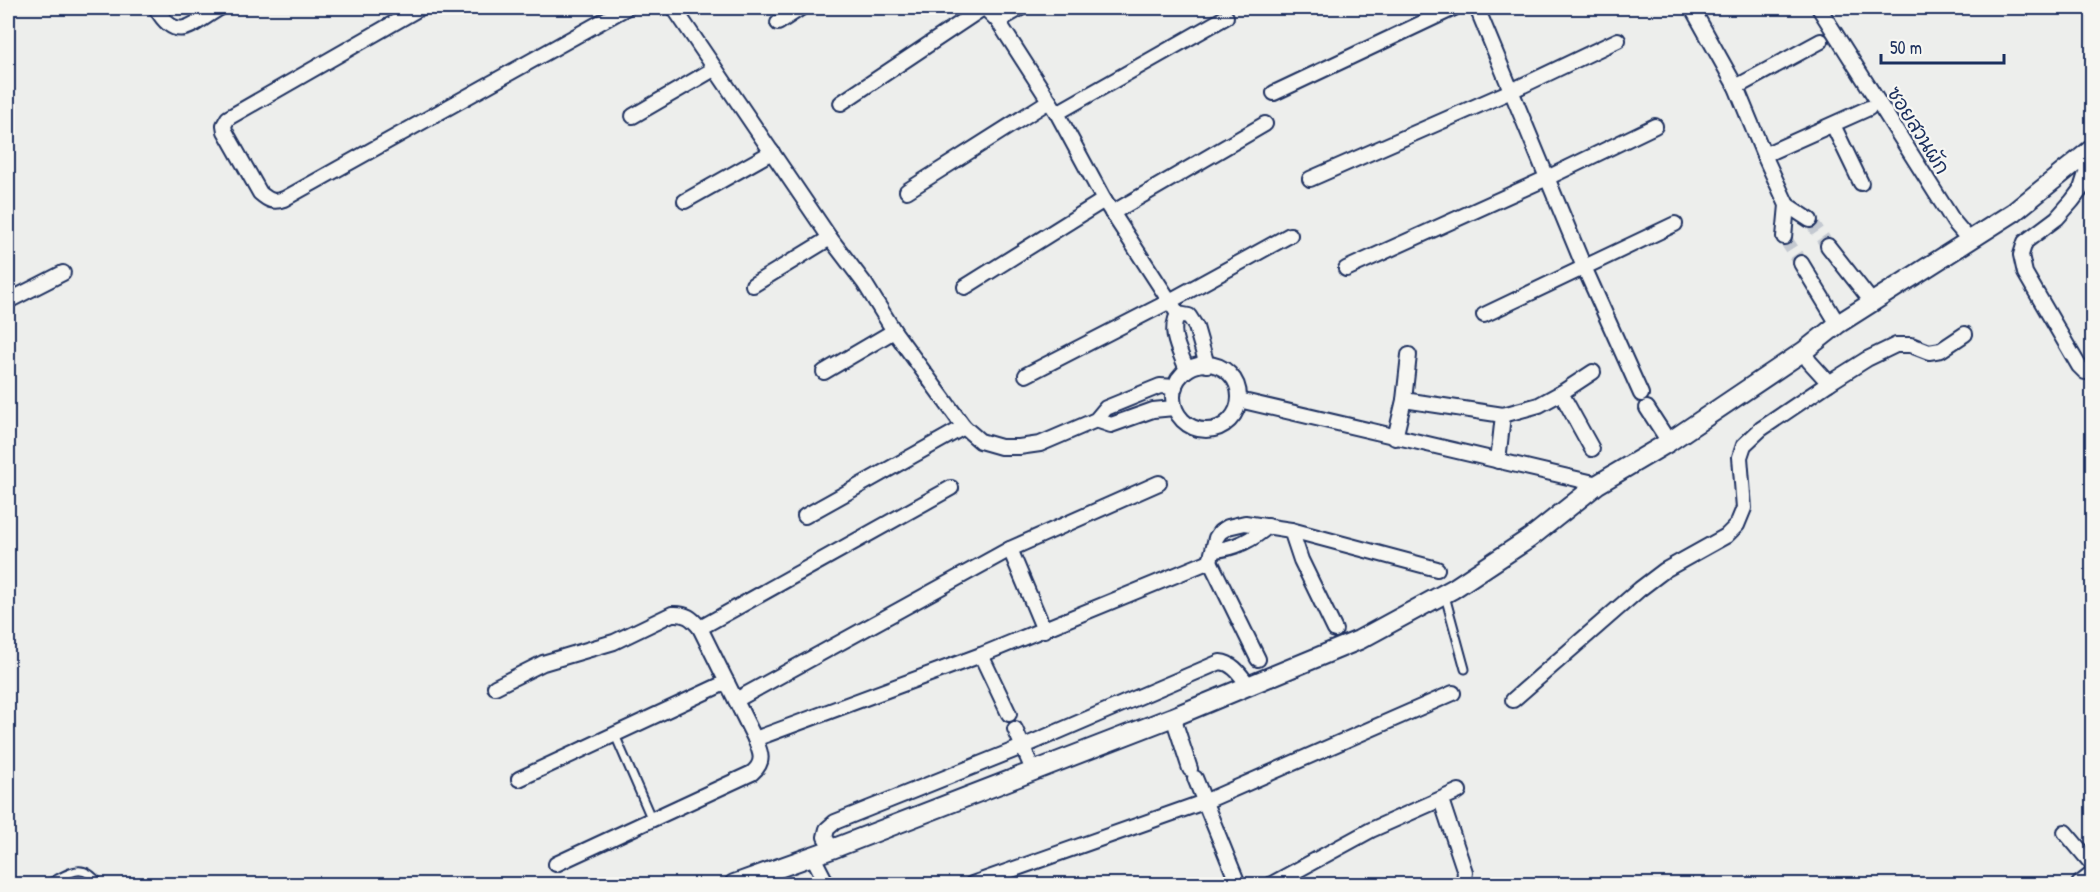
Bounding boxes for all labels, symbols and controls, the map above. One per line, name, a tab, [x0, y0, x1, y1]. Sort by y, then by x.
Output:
scale bar	[1881, 27, 2004, 65]
text: 50 m	[1890, 35, 1922, 60]
street label: ซอยสวนผัก	[1881, 81, 1957, 179]

